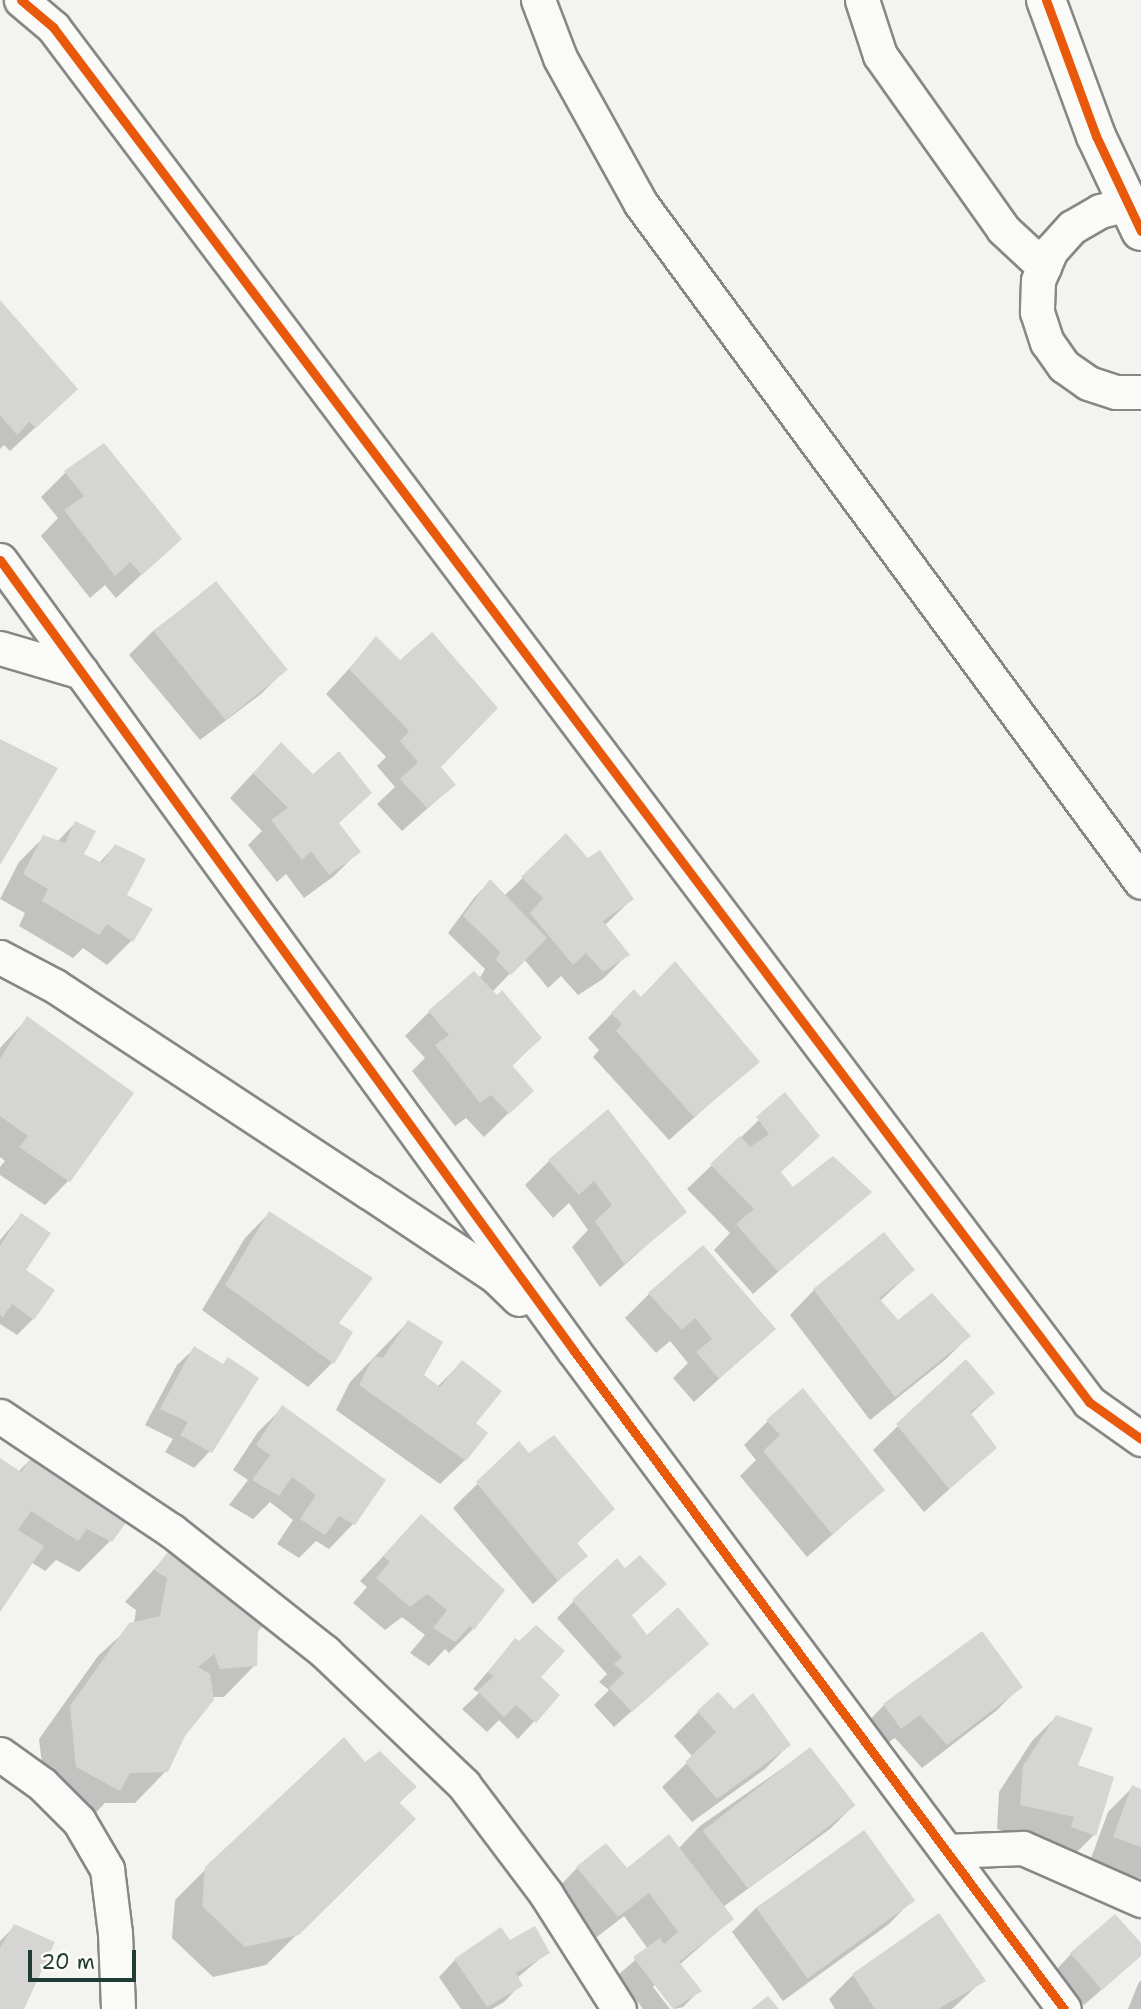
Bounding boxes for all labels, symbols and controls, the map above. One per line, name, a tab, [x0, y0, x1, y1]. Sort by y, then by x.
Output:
scale bar	[32, 1936, 140, 1980]
text: 20 m	[41, 1948, 95, 1976]

